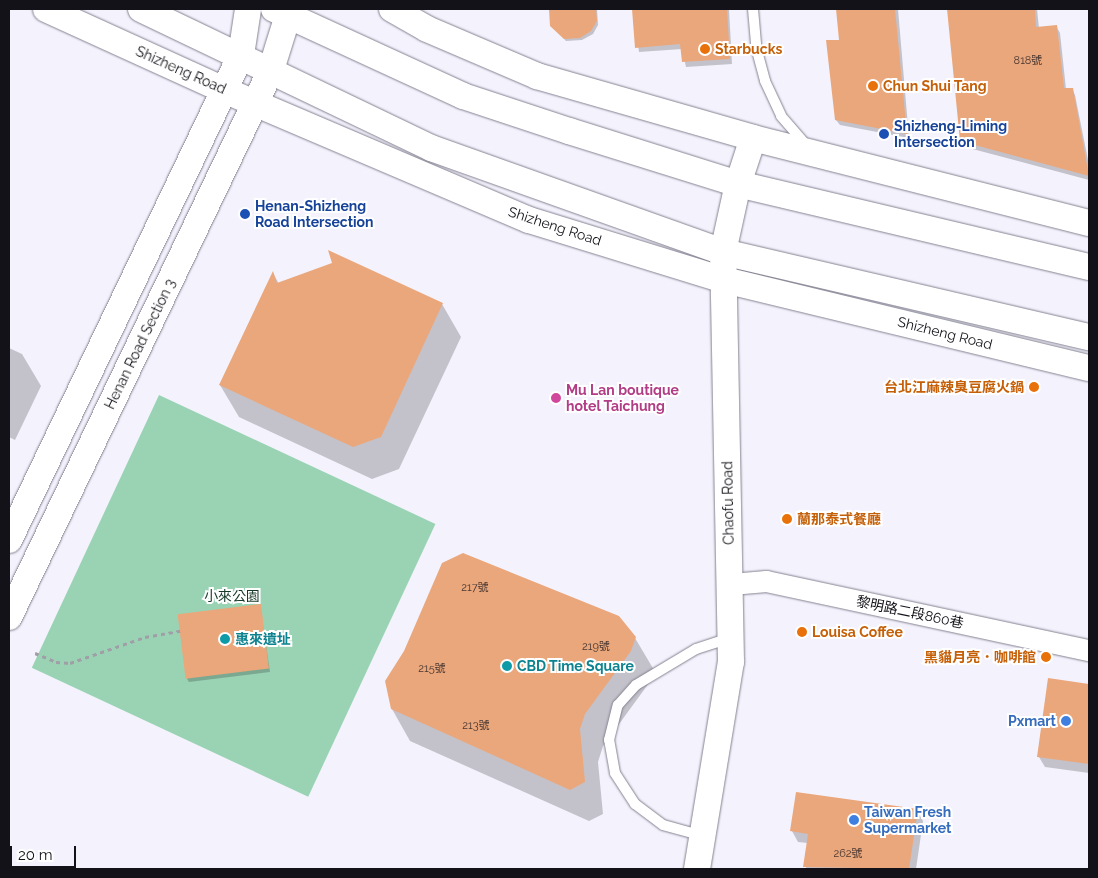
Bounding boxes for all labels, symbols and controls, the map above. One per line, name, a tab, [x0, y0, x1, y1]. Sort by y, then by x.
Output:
place label: Starbucks	[715, 41, 782, 57]
street label: Shizheng Road	[133, 43, 229, 97]
marker: Starbucks	[699, 43, 711, 55]
house number: 818號	[1014, 54, 1042, 68]
place label: Chun Shui Tang	[883, 78, 987, 94]
marker: Chun Shui Tang	[867, 80, 879, 92]
place label: Shizheng-Liming Intersection	[894, 118, 1007, 150]
marker: Shizheng-Liming Intersection	[878, 128, 890, 140]
place label: Henan-Shizheng Road Intersection	[255, 198, 374, 230]
street label: Shizheng Road	[506, 203, 604, 249]
marker: Henan-Shizheng Road Intersection	[239, 208, 251, 220]
street label: Henan Road Section 3	[101, 276, 179, 412]
street label: Shizheng Road	[896, 313, 994, 353]
place label: 台北江麻辣臭豆腐火鍋	[884, 379, 1024, 395]
marker: 台北江麻辣臭豆腐火鍋	[1028, 381, 1040, 393]
place label: Mu Lan boutique hotel Taichung	[566, 382, 679, 414]
marker: Mu Lan boutique hotel Taichung	[550, 392, 562, 404]
street label: Chaofu Road	[719, 461, 737, 545]
place label: 蘭那泰式餐廳	[797, 511, 881, 527]
marker: 蘭那泰式餐廳	[781, 513, 793, 525]
house number: 217號	[461, 581, 489, 595]
park label: 小來公園	[204, 588, 260, 604]
street label: 黎明路二段860巷	[855, 592, 965, 632]
place label: Louisa Coffee	[812, 624, 903, 640]
marker: Louisa Coffee	[796, 626, 808, 638]
place label: 惠來遺址	[235, 631, 291, 647]
marker: 惠來遺址	[219, 633, 231, 645]
house number: 219號	[582, 640, 610, 654]
place label: 黑貓月亮．咖啡館	[924, 649, 1036, 665]
marker: 黑貓月亮．咖啡館	[1040, 651, 1052, 663]
place label: CBD Time Square	[517, 658, 634, 674]
marker: CBD Time Square	[501, 660, 513, 672]
house number: 215號	[418, 662, 446, 676]
place label: Pxmart	[1008, 713, 1056, 729]
marker: Pxmart	[1060, 715, 1072, 727]
house number: 213號	[462, 719, 490, 733]
place label: Taiwan Fresh Supermarket	[864, 804, 951, 836]
marker: Taiwan Fresh Supermarket	[848, 814, 860, 826]
scale bar	[12, 836, 79, 868]
text: 20 m	[18, 846, 53, 864]
house number: 262號	[833, 847, 863, 861]

